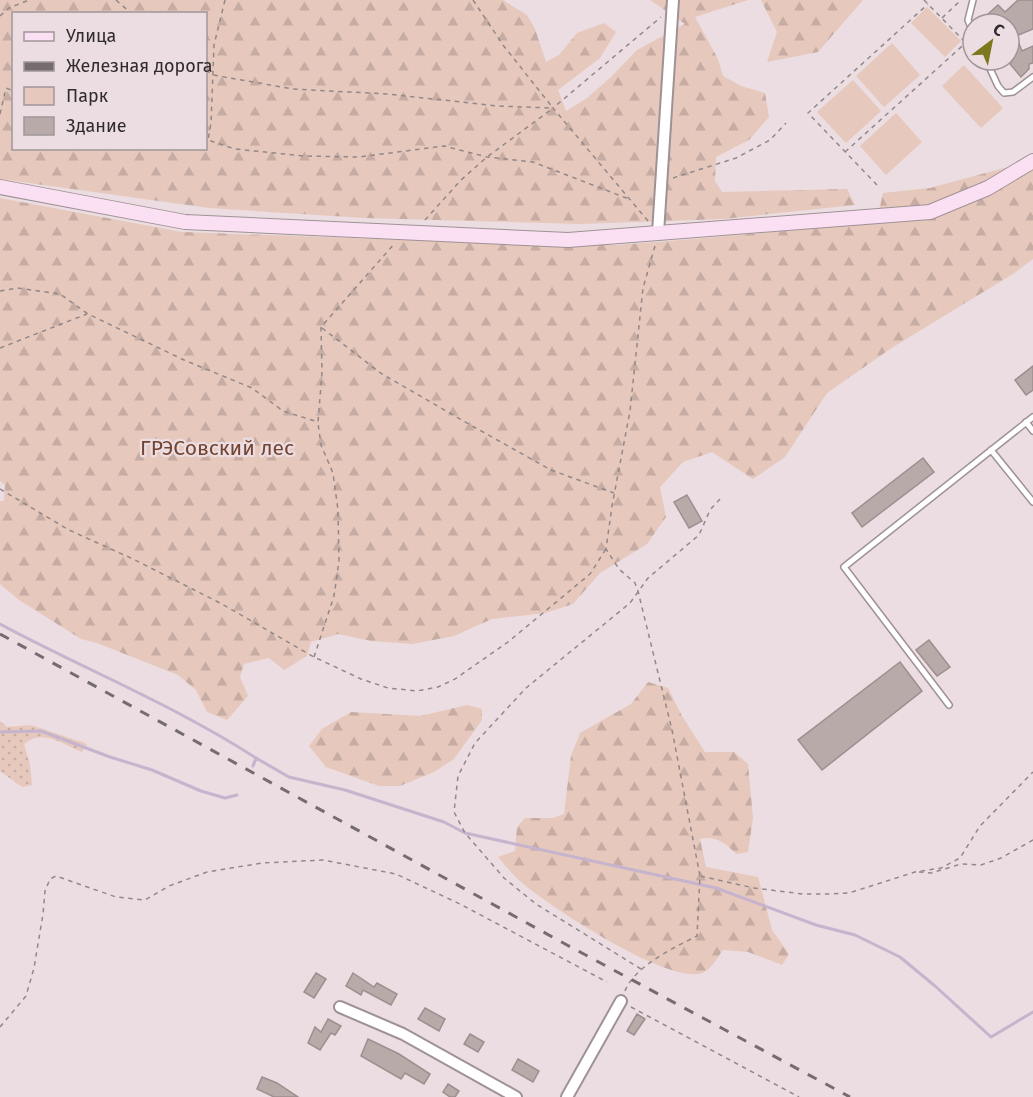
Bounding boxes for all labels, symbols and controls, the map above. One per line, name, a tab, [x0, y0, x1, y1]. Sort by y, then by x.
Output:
legend	[12, 12, 207, 150]
north arrow	[961, 12, 1021, 72]
text: С	[990, 19, 1008, 41]
text: Улица	[66, 25, 116, 47]
text: Железная дорога	[66, 55, 213, 77]
text: Парк	[66, 85, 109, 107]
text: Здание	[66, 115, 127, 137]
park label: ГРЭСовский лес	[140, 435, 294, 461]

